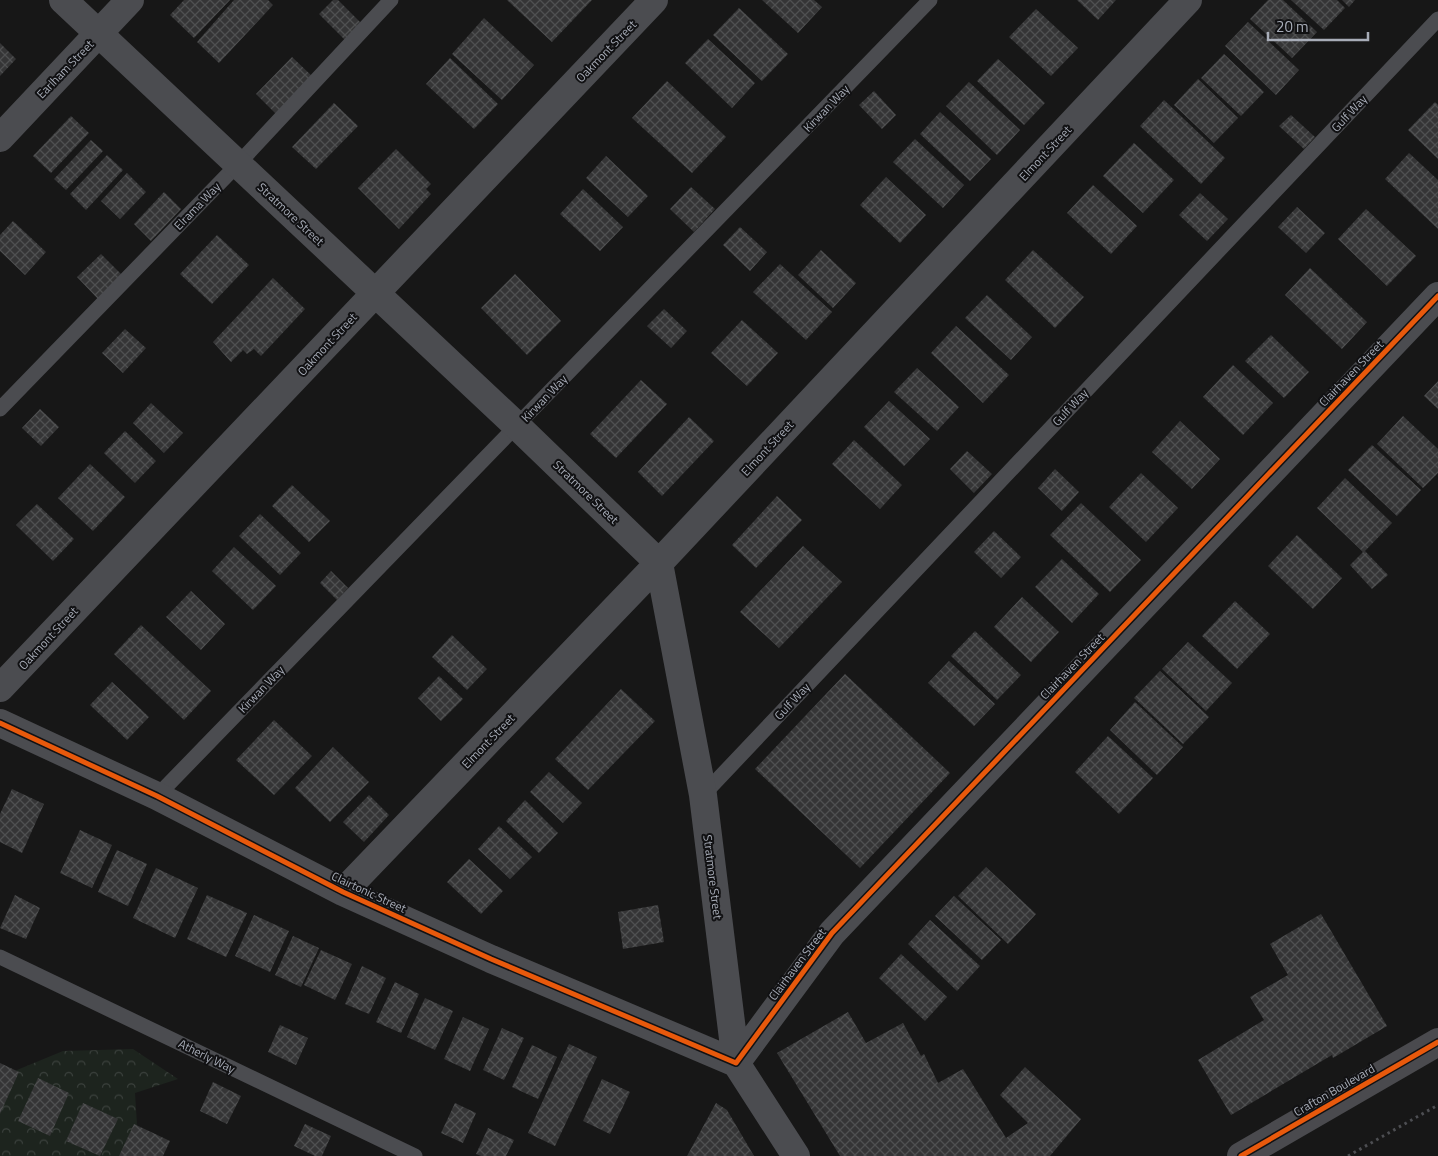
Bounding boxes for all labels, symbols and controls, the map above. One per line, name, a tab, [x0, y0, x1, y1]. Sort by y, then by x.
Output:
scale bar	[1268, 10, 1368, 42]
street label: Oakmont Street	[571, 15, 641, 86]
text: 20 m	[1276, 15, 1309, 38]
street label: Earlham Street	[32, 35, 99, 103]
street label: Kirwan Way	[798, 80, 854, 136]
street label: Gulf Way	[1327, 90, 1372, 136]
street label: Elmont Street	[1014, 120, 1076, 185]
street label: Elrama Way	[169, 178, 225, 234]
street label: Stratmore Street	[253, 178, 329, 250]
street label: Oakmont Street	[293, 308, 362, 380]
street label: Clairhaven Street	[1314, 335, 1388, 411]
street label: Kirwan Way	[516, 370, 572, 426]
street label: Gulf Way	[1048, 384, 1093, 430]
street label: Elmont Street	[736, 415, 798, 480]
street label: Stratmore Street	[549, 456, 624, 529]
street label: Oakmont Street	[14, 602, 83, 674]
street label: Clairhaven Street	[1035, 628, 1109, 704]
street label: Kirwan Way	[233, 661, 289, 717]
street label: Gulf Way	[770, 678, 815, 724]
street label: Elmont Street	[457, 709, 520, 773]
street label: Stratmore Street	[698, 834, 728, 921]
street label: Clairtonic Street	[328, 866, 410, 918]
street label: Clairhaven Street	[763, 923, 831, 1004]
street label: Atherly Way	[175, 1034, 239, 1078]
street label: Crafton Boulevard	[1290, 1059, 1378, 1121]

